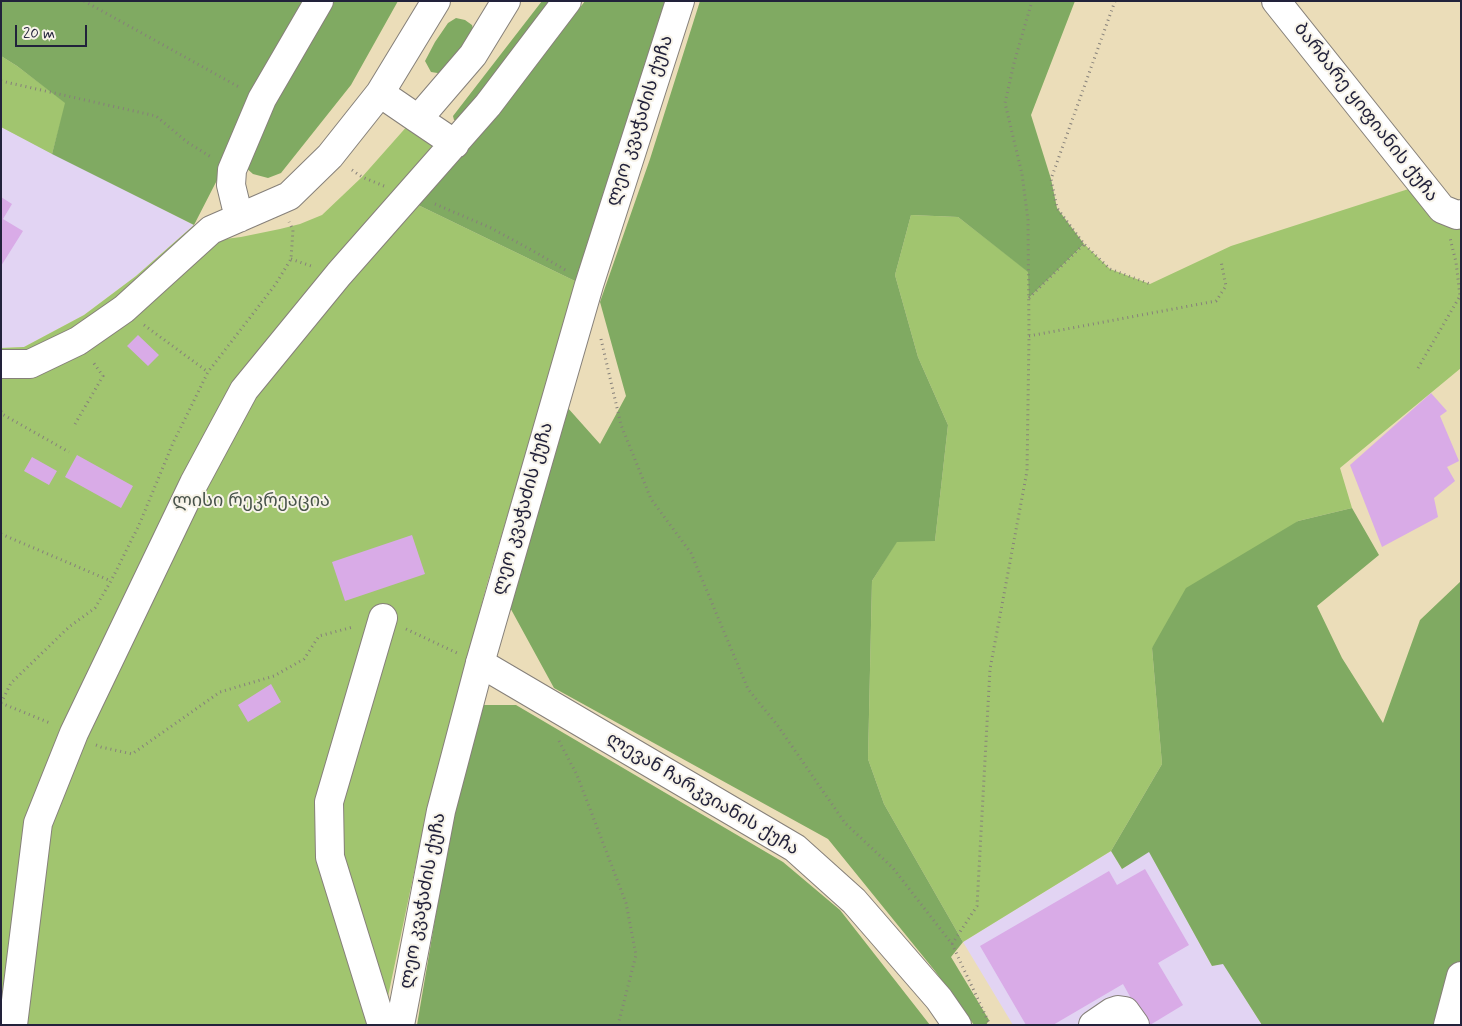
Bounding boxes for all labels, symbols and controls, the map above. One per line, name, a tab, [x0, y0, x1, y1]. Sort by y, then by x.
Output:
scale bar	[18, 15, 90, 47]
street label: ბარბარე ყიფიანის ქუჩა	[1288, 19, 1442, 207]
text: 20 m	[23, 24, 55, 44]
street label: ლეო კვაჭაძის ქუჩა	[603, 33, 679, 209]
street label: ლეო კვაჭაძის ქუჩა	[489, 420, 559, 598]
park label: ლისი რეკრეაცია	[172, 491, 330, 513]
street label: ლევან ჩარკვიანის ქუჩა	[602, 729, 802, 861]
street label: ლეო კვაჭაძის ქუჩა	[396, 811, 452, 991]

